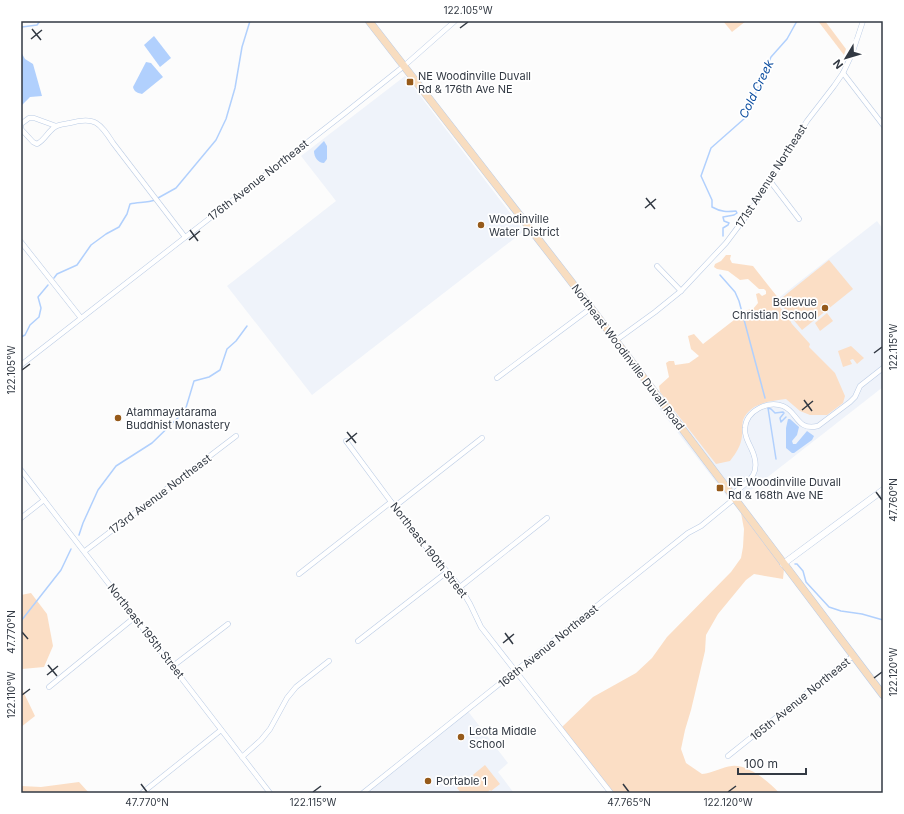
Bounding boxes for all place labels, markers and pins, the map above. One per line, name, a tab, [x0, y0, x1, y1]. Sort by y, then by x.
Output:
place label: NE Woodinville Duvall Rd & 176th Ave NE	[418, 69, 531, 96]
marker: NE Woodinville Duvall Rd & 176th Ave NE	[405, 77, 415, 87]
place label: Woodinville Water District	[489, 212, 560, 239]
marker: Woodinville Water District	[476, 220, 486, 230]
place label: Bellevue Christian School	[732, 295, 817, 322]
marker: Bellevue Christian School	[820, 303, 830, 313]
place label: Atammayatarama Buddhist Monastery	[126, 405, 230, 432]
marker: Atammayatarama Buddhist Monastery	[113, 413, 123, 423]
place label: NE Woodinville Duvall Rd & 168th Ave NE	[728, 475, 841, 502]
marker: NE Woodinville Duvall Rd & 168th Ave NE	[715, 483, 725, 493]
place label: Leota Middle School	[469, 724, 536, 751]
marker: Leota Middle School	[456, 732, 466, 742]
place label: Portable 1	[436, 774, 487, 788]
marker: Portable 1	[423, 776, 433, 786]

